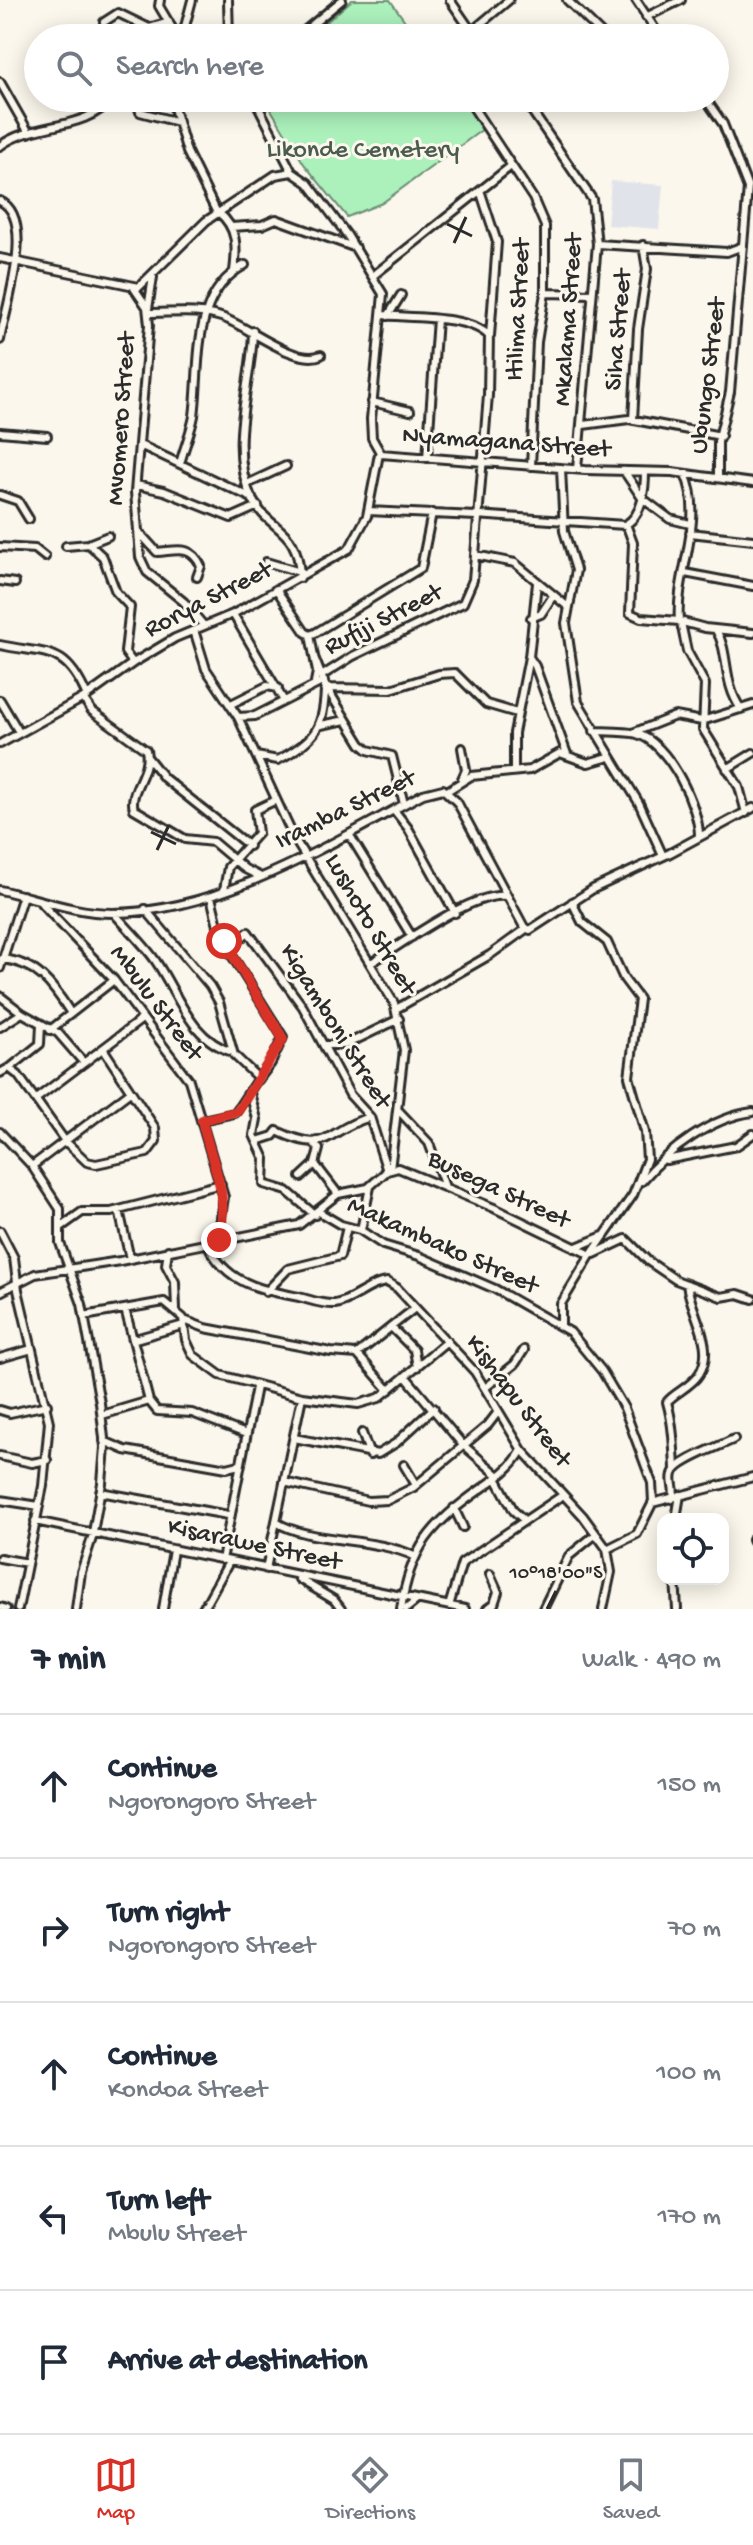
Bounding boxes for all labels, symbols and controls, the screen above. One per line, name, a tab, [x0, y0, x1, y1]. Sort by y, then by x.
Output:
search box	[24, 24, 729, 112]
icon: search	[52, 46, 96, 90]
text: Search here	[116, 51, 264, 86]
park label: Likonde Cemetery	[267, 136, 460, 167]
street label: Mkalama Street	[549, 230, 592, 407]
street label: Itilima Street	[501, 236, 539, 382]
street label: Siha Street	[599, 266, 641, 392]
street label: Ubungo Street	[685, 294, 735, 456]
street label: Mvomero Street	[102, 329, 145, 506]
street label: Nyamagana Street	[401, 421, 614, 467]
street label: Rorya Street	[140, 555, 280, 646]
street label: Rufiji Street	[320, 577, 450, 664]
street label: Iramba Street	[271, 763, 423, 858]
street label: Lushoto Street	[316, 849, 423, 1003]
route start	[206, 923, 242, 959]
street label: Kigamboni Street	[271, 939, 398, 1117]
street label: Mbulu Street	[101, 940, 210, 1070]
street label: Busega Street	[421, 1144, 576, 1238]
street label: Makambako Street	[342, 1191, 544, 1304]
route end	[201, 1222, 237, 1258]
street label: Kishapu Street	[457, 1329, 578, 1476]
street label: Kisarawe Street	[164, 1512, 346, 1580]
map controls	[657, 1513, 729, 1585]
button: locate	[657, 1513, 729, 1585]
text: 10°18'00"S	[509, 1563, 603, 1586]
text: 7 min	[32, 1641, 105, 1681]
text: Walk · 490 m	[582, 1646, 721, 1677]
text: Continue	[108, 1753, 217, 1788]
icon: ahead	[32, 1764, 76, 1808]
text: 150 m	[657, 1771, 721, 1802]
text: Ngorongoro Street	[108, 1788, 315, 1819]
text: Turn right	[108, 1897, 228, 1932]
icon: right	[32, 1908, 76, 1952]
text: 70 m	[668, 1915, 721, 1946]
text: Ngorongoro Street	[108, 1932, 315, 1963]
text: Continue	[108, 2041, 217, 2076]
icon: ahead	[32, 2052, 76, 2096]
text: 100 m	[656, 2059, 721, 2090]
text: Kondoa Street	[108, 2076, 267, 2107]
text: Turn left	[108, 2185, 209, 2220]
icon: left	[32, 2196, 76, 2240]
text: 170 m	[658, 2203, 721, 2234]
text: Mbulu Street	[108, 2220, 245, 2251]
icon: arrive	[32, 2340, 76, 2384]
text: Arrive at destination	[108, 2345, 368, 2380]
tab: Map	[94, 2453, 138, 2527]
tab: Directions	[326, 2453, 415, 2527]
tab: Saved	[603, 2453, 659, 2527]

